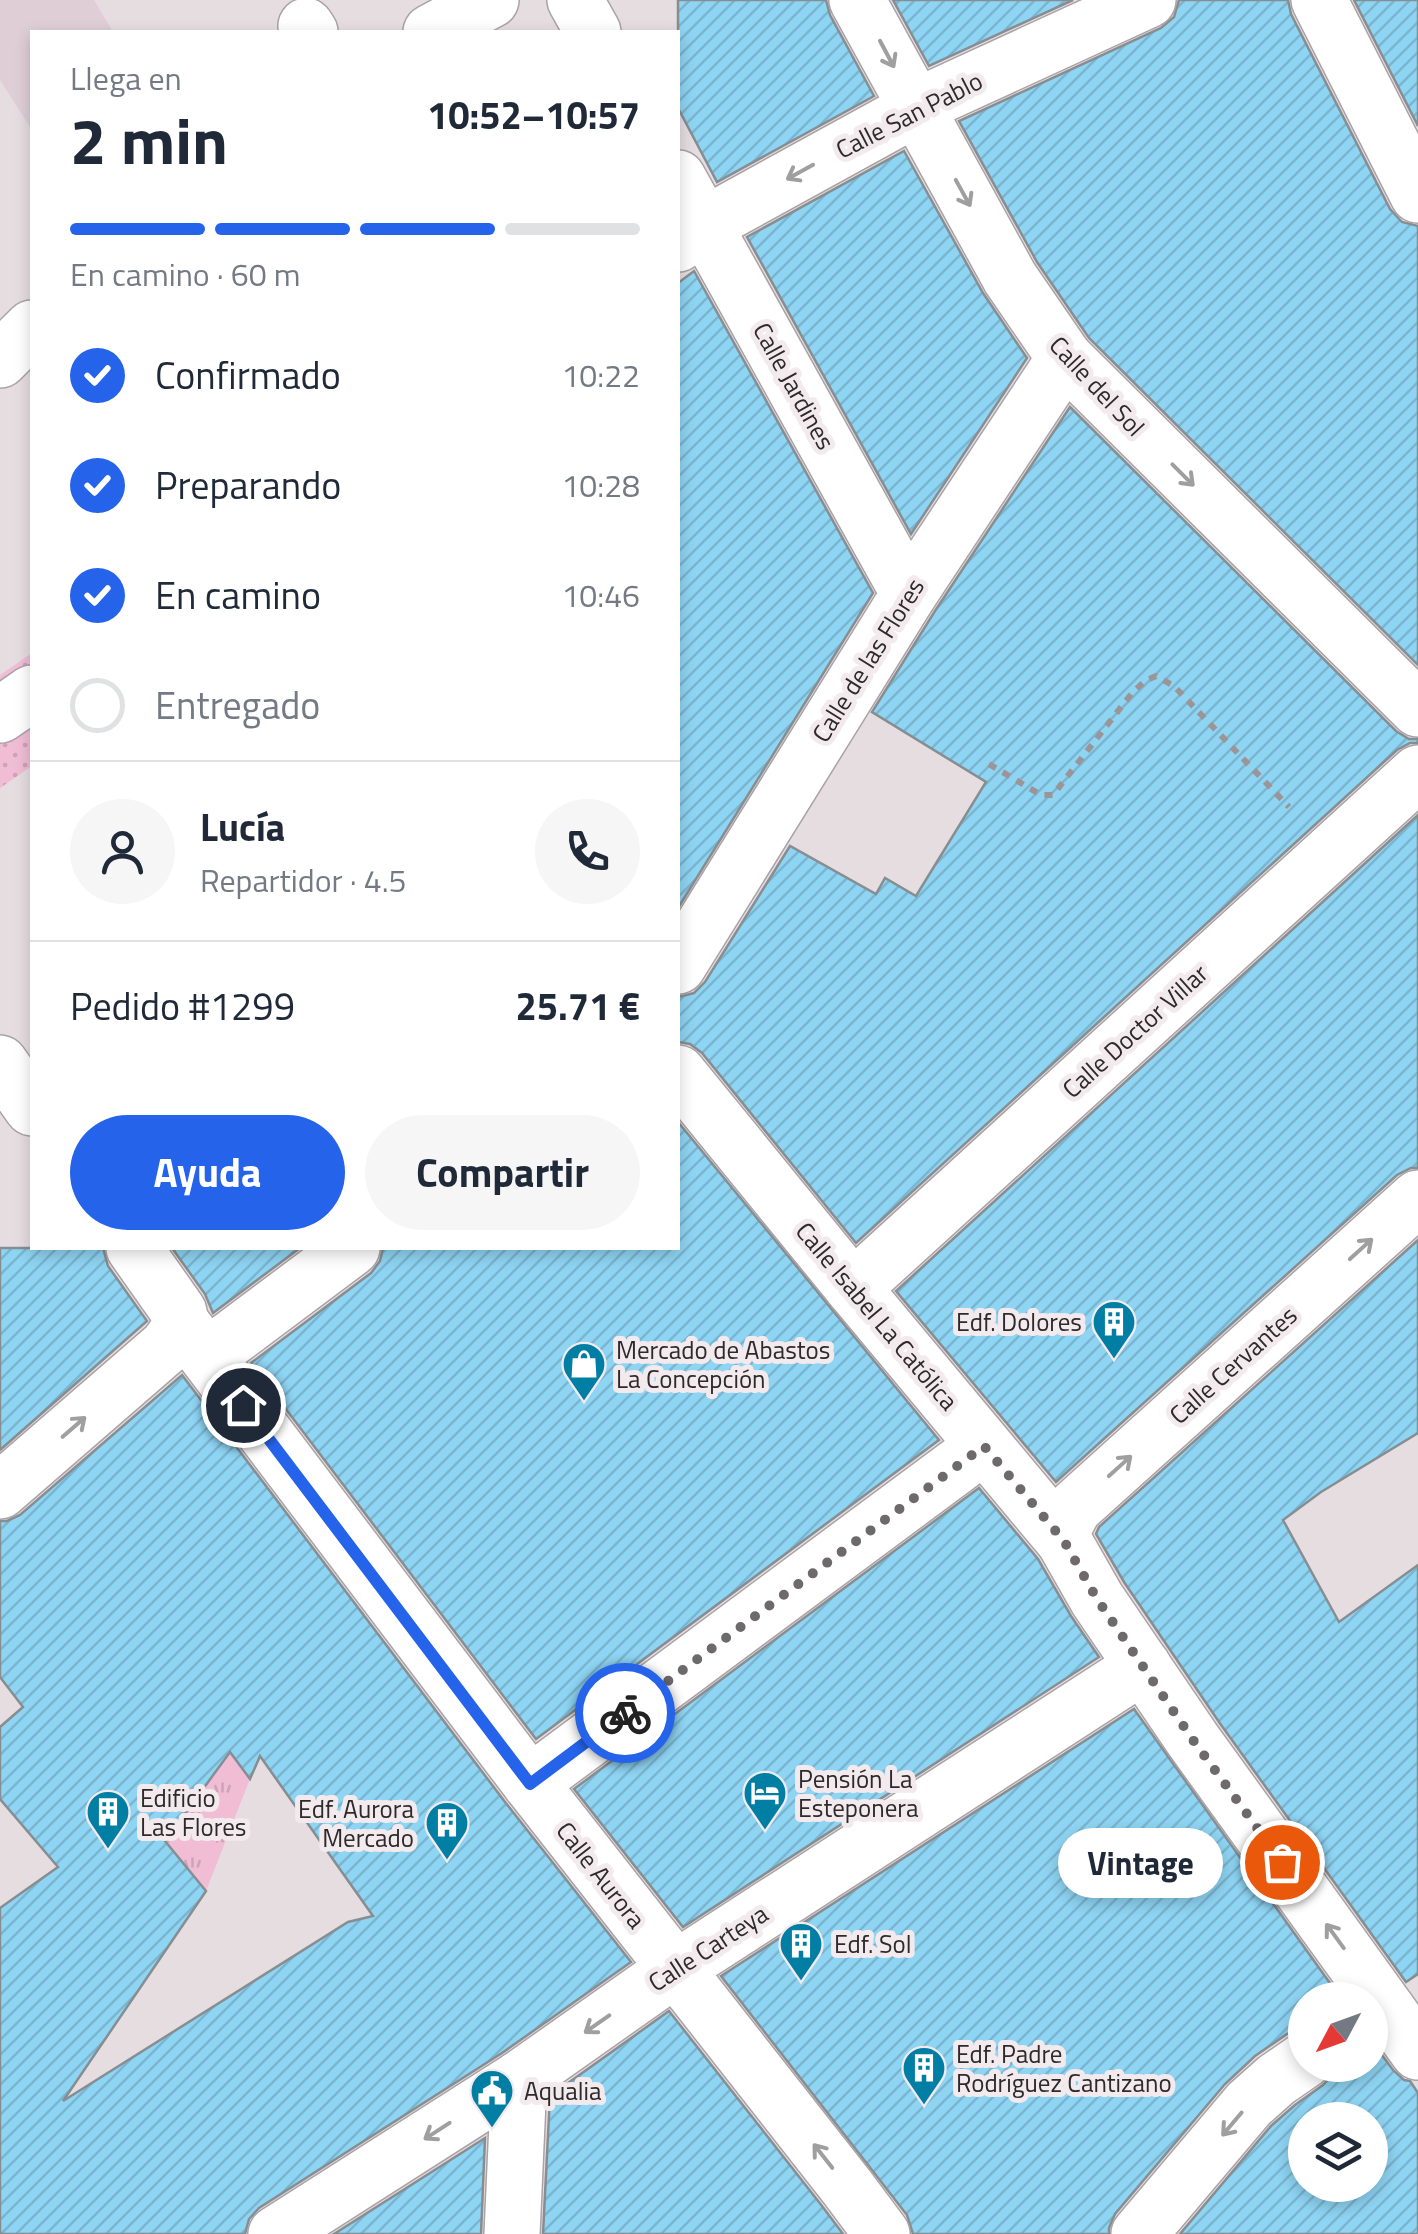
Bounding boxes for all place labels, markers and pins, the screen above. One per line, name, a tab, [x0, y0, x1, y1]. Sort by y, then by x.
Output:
building icon: Edf. Dolores	[1091, 1299, 1137, 1360]
place label: Edf. Dolores	[956, 1303, 1082, 1341]
place label: Mercado de Abastos La Concepción	[616, 1331, 830, 1398]
shop icon: Mercado de Abastos La Concepción	[561, 1341, 607, 1402]
pin	[201, 1363, 286, 1448]
place label: Pensión La Esteponera	[798, 1760, 919, 1827]
hotel icon: Pensión La Esteponera	[742, 1770, 788, 1831]
place label: Edificio Las Flores	[140, 1779, 246, 1846]
building icon: Edificio Las Flores	[85, 1789, 131, 1850]
place label: Edf. Aurora Mercado	[298, 1790, 414, 1857]
building icon: Edf. Aurora Mercado	[424, 1800, 470, 1861]
pin	[1240, 1820, 1325, 1905]
callout: Vintage	[1057, 1827, 1222, 1897]
building icon: Edf. Sol	[778, 1921, 824, 1982]
place label: Edf. Sol	[834, 1925, 912, 1963]
place label: Edf. Padre Rodríguez Cantizano	[956, 2035, 1172, 2102]
building icon: Edf. Padre Rodríguez Cantizano	[901, 2045, 947, 2106]
public building icon: Aqualia	[469, 2068, 515, 2129]
place label: Aqualia	[524, 2072, 602, 2110]

